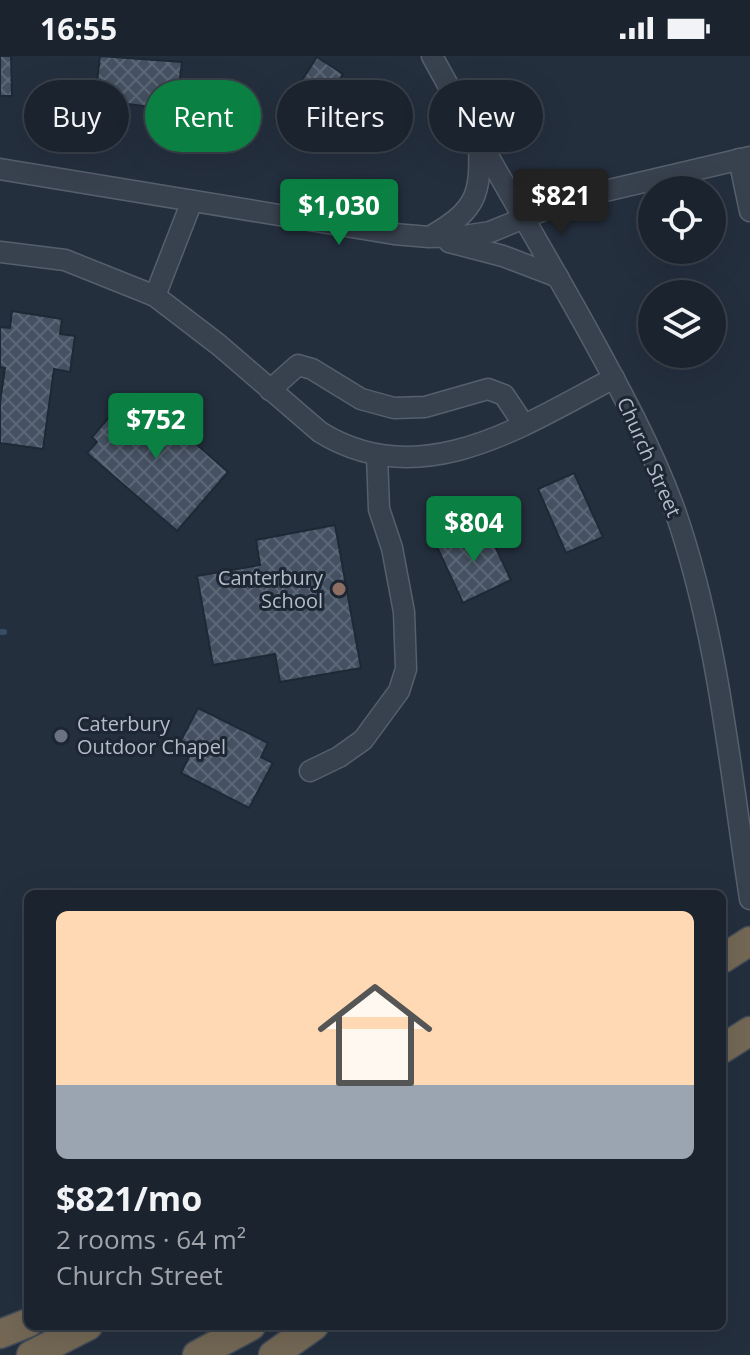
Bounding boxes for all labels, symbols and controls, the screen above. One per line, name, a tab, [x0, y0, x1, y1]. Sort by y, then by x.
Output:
text: 16:55	[40, 8, 117, 49]
chip: Buy	[24, 80, 129, 152]
chip: Rent	[145, 80, 261, 152]
chip: Filters	[277, 80, 413, 152]
chip: New	[429, 80, 543, 152]
pin: $821	[514, 169, 608, 237]
map controls	[638, 176, 726, 368]
button: locate	[638, 176, 726, 264]
text: $821	[531, 177, 591, 213]
pin: $1,030	[274, 179, 404, 247]
text: $1,030	[298, 187, 380, 223]
button: layers	[638, 280, 726, 368]
pin: $752	[109, 393, 203, 461]
street label: Church Street	[611, 393, 688, 521]
text: $752	[126, 401, 186, 437]
pin: $804	[427, 496, 521, 564]
text: $804	[444, 504, 504, 540]
place label: Canterbury School	[218, 564, 324, 614]
marker: Canterbury School	[330, 580, 348, 598]
place label: Caterbury Outdoor Chapel	[77, 710, 226, 760]
marker: Caterbury Outdoor Chapel	[52, 727, 70, 745]
icon: home	[303, 963, 447, 1107]
text: $821/mo	[56, 1175, 202, 1221]
text: 2 rooms · 64 m²	[56, 1221, 246, 1257]
text: Church Street	[56, 1257, 223, 1293]

